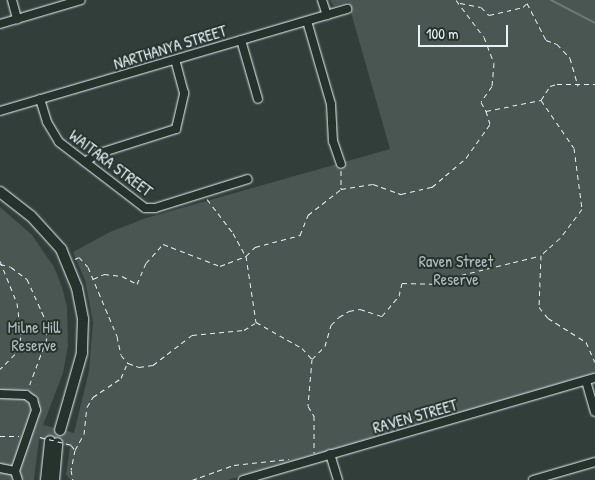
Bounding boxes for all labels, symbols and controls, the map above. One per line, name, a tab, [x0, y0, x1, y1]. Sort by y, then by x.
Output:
scale bar	[420, 15, 510, 47]
street label: NARTHANYA STREET	[111, 21, 229, 73]
text: 100 m	[426, 23, 459, 44]
street label: WAITARA STREET	[66, 125, 156, 201]
park label: Raven Street Reserve	[419, 251, 493, 289]
park label: Milne Hill Reserve	[8, 317, 60, 355]
street label: RAVEN STREET	[371, 395, 459, 437]

